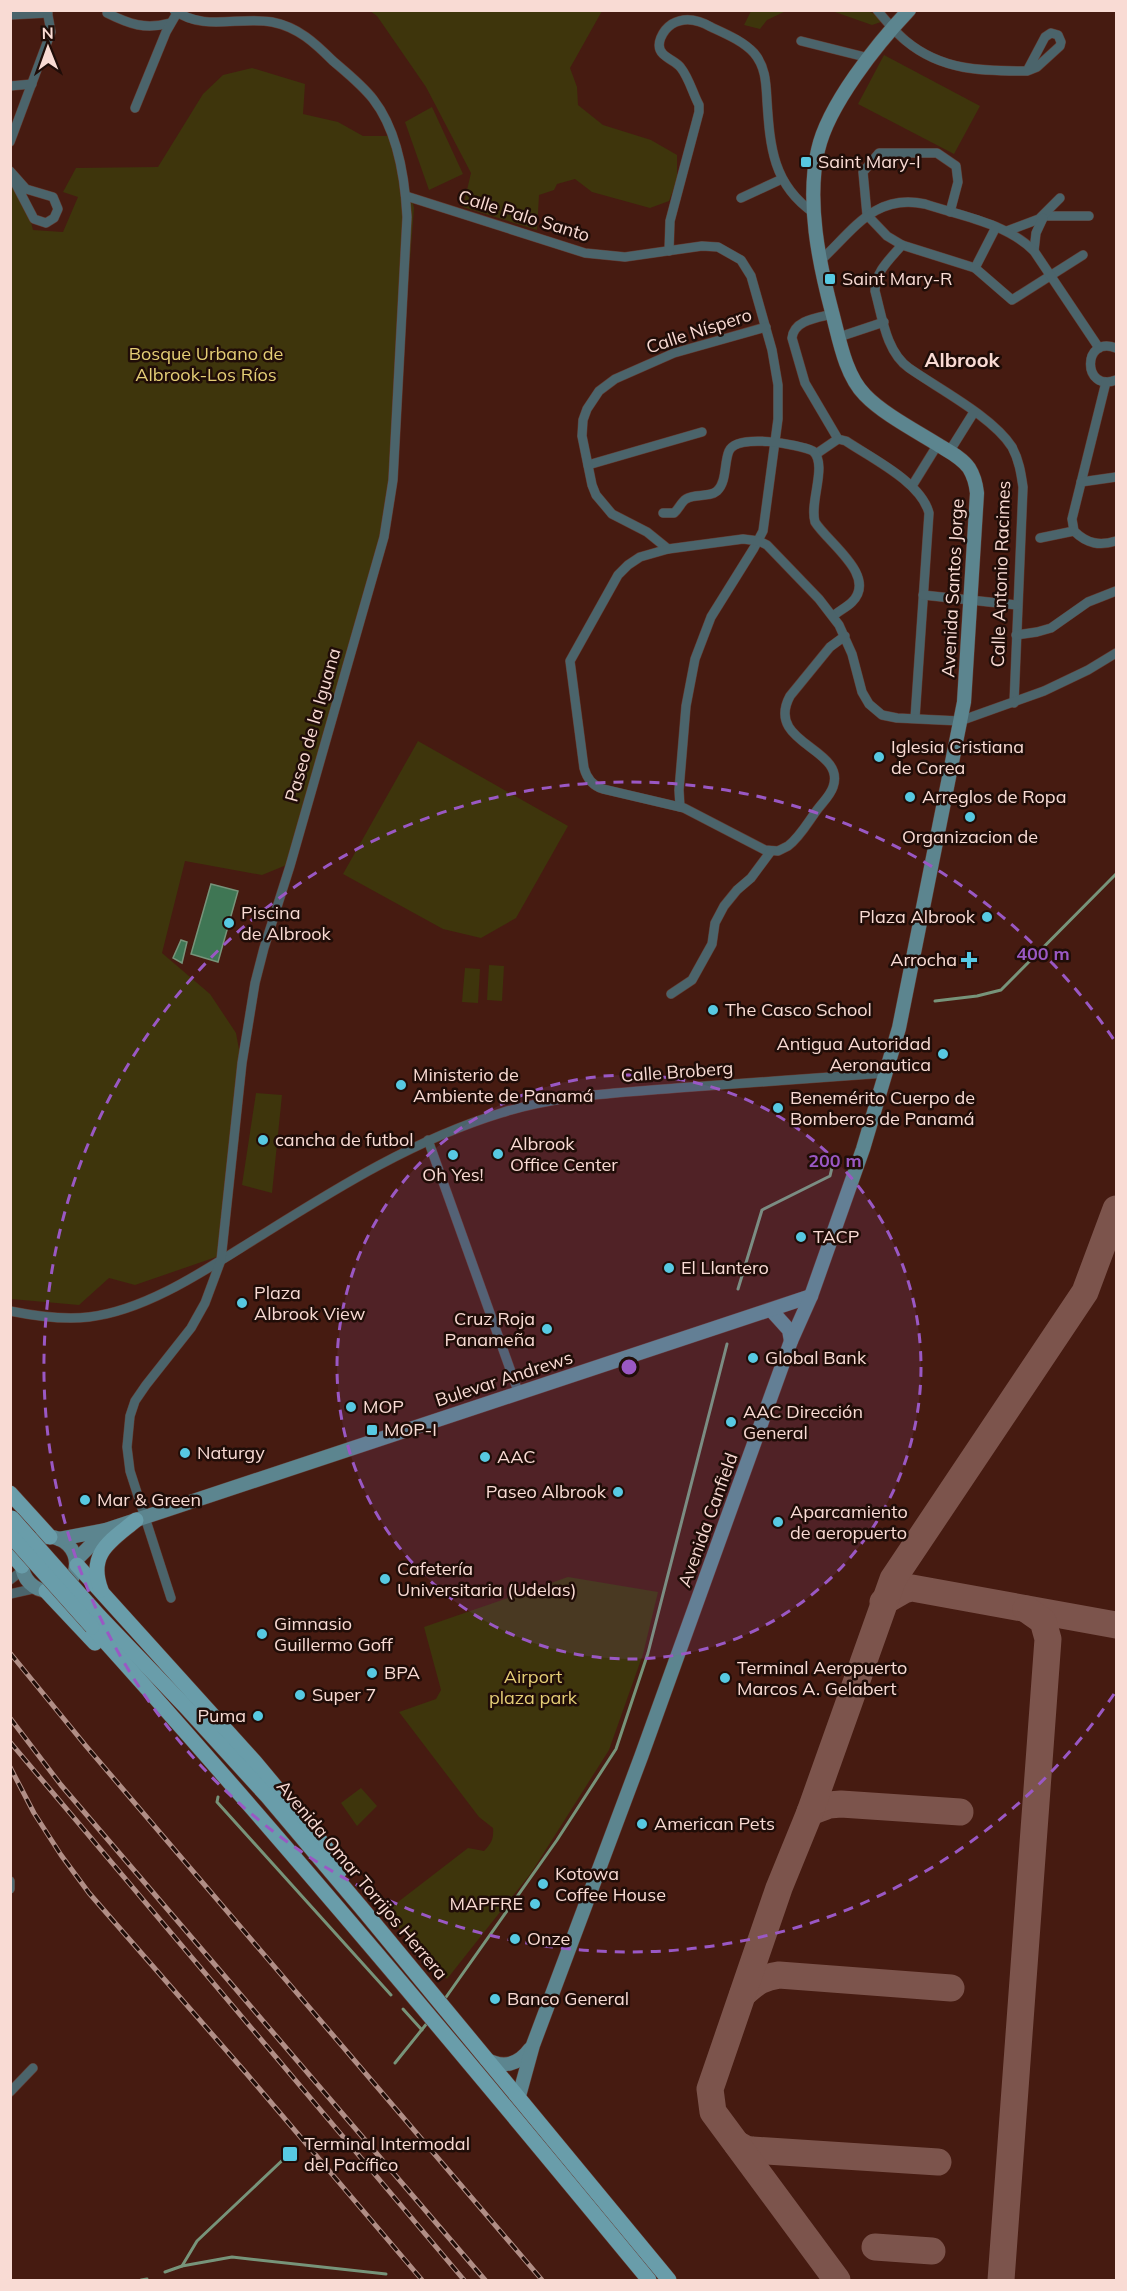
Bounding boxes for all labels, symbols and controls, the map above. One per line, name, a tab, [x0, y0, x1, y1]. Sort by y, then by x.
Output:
north arrow	[18, 18, 78, 78]
text: N	[42, 23, 54, 43]
place label: Saint Mary-I	[818, 150, 921, 173]
marker: Saint Mary-I	[799, 155, 813, 169]
street label: Calle Palo Santo	[456, 185, 593, 246]
place label: Saint Mary-R	[842, 267, 953, 290]
marker: Saint Mary-R	[823, 272, 837, 286]
street label: Calle Níspero	[643, 303, 755, 358]
park label: Bosque Urbano de Albrook-Los Ríos	[129, 342, 283, 386]
district label: Albrook	[924, 347, 1000, 372]
street label: Calle Antonio Racimes	[986, 480, 1015, 668]
street label: Avenida Santos Jorge	[936, 498, 969, 678]
street label: Paseo de la Iguana	[280, 645, 345, 804]
place label: Iglesia Cristiana de Corea	[891, 735, 1024, 779]
marker: Iglesia Cristiana de Corea	[872, 750, 886, 764]
place label: Arreglos de Ropa	[922, 785, 1066, 808]
marker: Arreglos de Ropa	[903, 790, 917, 804]
marker: Organizacion de	[963, 810, 977, 824]
place label: Organizacion de	[902, 825, 1038, 848]
place label: Piscina de Albrook	[241, 901, 332, 945]
place label: Plaza Albrook	[859, 905, 976, 928]
marker: Plaza Albrook	[980, 910, 994, 924]
marker: Piscina de Albrook	[222, 916, 236, 930]
text: 400 m	[1016, 942, 1070, 965]
place label: Arrocha	[890, 948, 957, 971]
marker: Arrocha	[962, 953, 976, 967]
place label: The Casco School	[725, 998, 872, 1021]
marker: The Casco School	[706, 1003, 720, 1017]
place label: Antigua Autoridad Aeronautica	[777, 1032, 931, 1076]
marker: Antigua Autoridad Aeronautica	[936, 1047, 950, 1061]
street label: Calle Broberg	[620, 1056, 734, 1087]
place label: Ministerio de Ambiente de Panamá	[413, 1063, 593, 1107]
marker: Ministerio de Ambiente de Panamá	[394, 1078, 408, 1092]
place label: Benemérito Cuerpo de Bomberos de Panamá	[790, 1086, 975, 1130]
marker: Benemérito Cuerpo de Bomberos de Panamá	[771, 1101, 785, 1115]
place label: cancha de futbol	[275, 1128, 414, 1151]
place label: Albrook Office Center	[510, 1132, 618, 1176]
marker: cancha de futbol	[256, 1133, 270, 1147]
marker: Albrook Office Center	[491, 1147, 505, 1161]
marker: Oh Yes!	[446, 1148, 460, 1162]
text: 200 m	[808, 1149, 862, 1172]
place label: Oh Yes!	[422, 1163, 484, 1186]
place label: TACP	[813, 1225, 860, 1248]
marker: TACP	[794, 1230, 808, 1244]
place label: El Llantero	[681, 1256, 769, 1279]
marker: El Llantero	[662, 1261, 676, 1275]
place label: Plaza Albrook View	[254, 1281, 366, 1325]
marker: Plaza Albrook View	[235, 1296, 249, 1310]
place label: Cruz Roja Panameña	[445, 1307, 535, 1351]
marker: Cruz Roja Panameña	[540, 1322, 554, 1336]
street label: Bulevar Andrews	[432, 1345, 575, 1412]
place label: Global Bank	[765, 1346, 867, 1369]
marker: Global Bank	[746, 1351, 760, 1365]
centre of rings	[619, 1357, 639, 1377]
place label: MOP	[363, 1395, 404, 1418]
marker: MOP	[344, 1400, 358, 1414]
place label: AAC Dirección General	[743, 1400, 863, 1444]
marker: AAC Dirección General	[724, 1415, 738, 1429]
place label: MOP-I	[384, 1418, 437, 1441]
marker: MOP-I	[365, 1423, 379, 1437]
place label: Naturgy	[197, 1441, 265, 1464]
place label: AAC	[497, 1445, 536, 1468]
marker: Naturgy	[178, 1446, 192, 1460]
street label: Avenida Canfield	[672, 1449, 743, 1590]
marker: AAC	[478, 1450, 492, 1464]
place label: Paseo Albrook	[486, 1480, 607, 1503]
marker: Paseo Albrook	[611, 1485, 625, 1499]
place label: Mar & Green	[97, 1488, 201, 1511]
marker: Mar & Green	[78, 1493, 92, 1507]
place label: Aparcamiento de aeropuerto	[790, 1500, 908, 1544]
marker: Aparcamiento de aeropuerto	[771, 1515, 785, 1529]
place label: Cafetería Universitaria (Udelas)	[397, 1557, 576, 1601]
marker: Cafetería Universitaria (Udelas)	[378, 1572, 392, 1586]
place label: Gimnasio Guillermo Goff	[274, 1612, 394, 1656]
marker: Gimnasio Guillermo Goff	[255, 1627, 269, 1641]
place label: Terminal Aeropuerto Marcos A. Gelabert	[737, 1656, 907, 1700]
place label: BPA	[384, 1661, 420, 1684]
park label: Airport plaza park	[489, 1665, 578, 1709]
marker: BPA	[365, 1666, 379, 1680]
marker: Terminal Aeropuerto Marcos A. Gelabert	[718, 1671, 732, 1685]
place label: Super 7	[312, 1683, 376, 1706]
marker: Super 7	[293, 1688, 307, 1702]
place label: Puma	[197, 1704, 246, 1727]
marker: Puma	[251, 1709, 265, 1723]
street label: Avenida Omar Torrijos Herrera	[272, 1775, 453, 1984]
place label: American Pets	[654, 1812, 775, 1835]
marker: American Pets	[635, 1817, 649, 1831]
place label: Kotowa Coffee House	[555, 1862, 666, 1906]
marker: Kotowa Coffee House	[536, 1877, 550, 1891]
place label: MAPFRE	[449, 1892, 523, 1915]
marker: MAPFRE	[528, 1897, 542, 1911]
place label: Onze	[527, 1927, 570, 1950]
marker: Onze	[508, 1932, 522, 1946]
place label: Banco General	[507, 1987, 629, 2010]
marker: Banco General	[488, 1992, 502, 2006]
place label: Terminal Intermodal del Pacífico	[304, 2132, 470, 2176]
marker: Terminal Intermodal del Pacífico	[281, 2145, 299, 2163]

